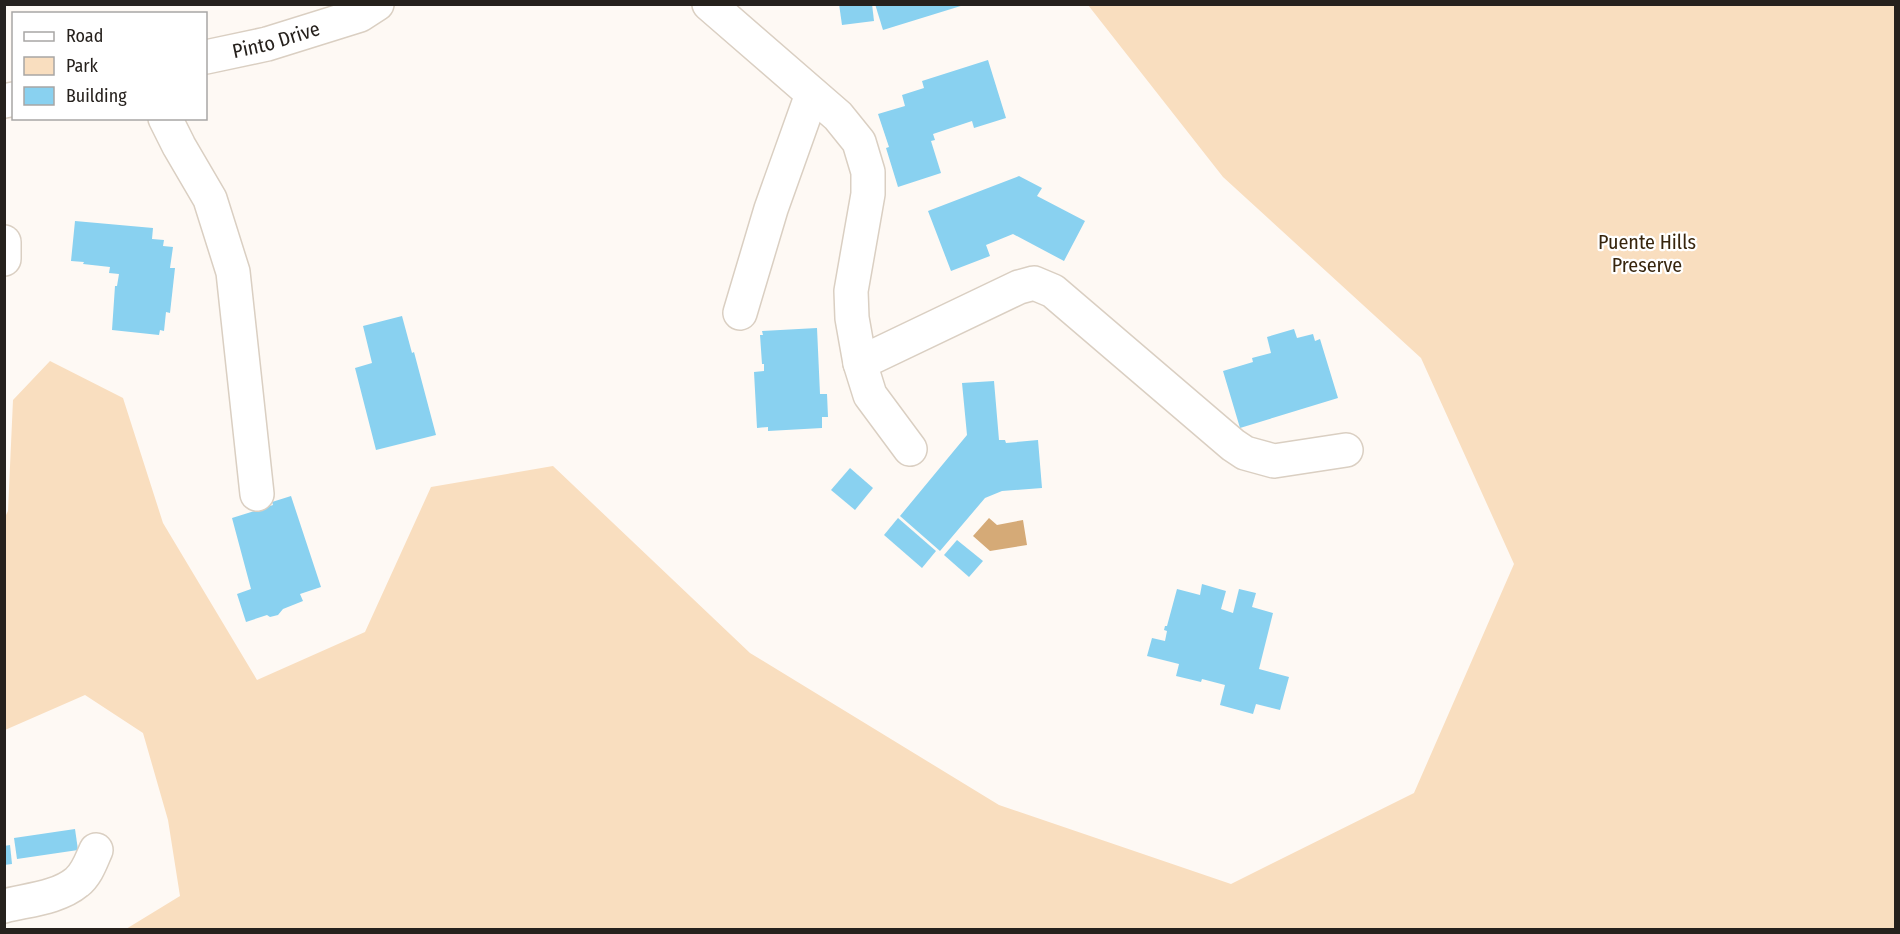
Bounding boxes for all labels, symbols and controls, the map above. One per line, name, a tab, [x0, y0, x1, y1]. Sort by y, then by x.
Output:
legend	[12, 12, 207, 120]
street label: Pinto Drive	[230, 16, 323, 63]
text: Road	[66, 25, 103, 47]
text: Park	[66, 55, 99, 77]
text: Building	[66, 85, 127, 107]
park label: Puente Hills Preserve	[1598, 230, 1696, 277]

